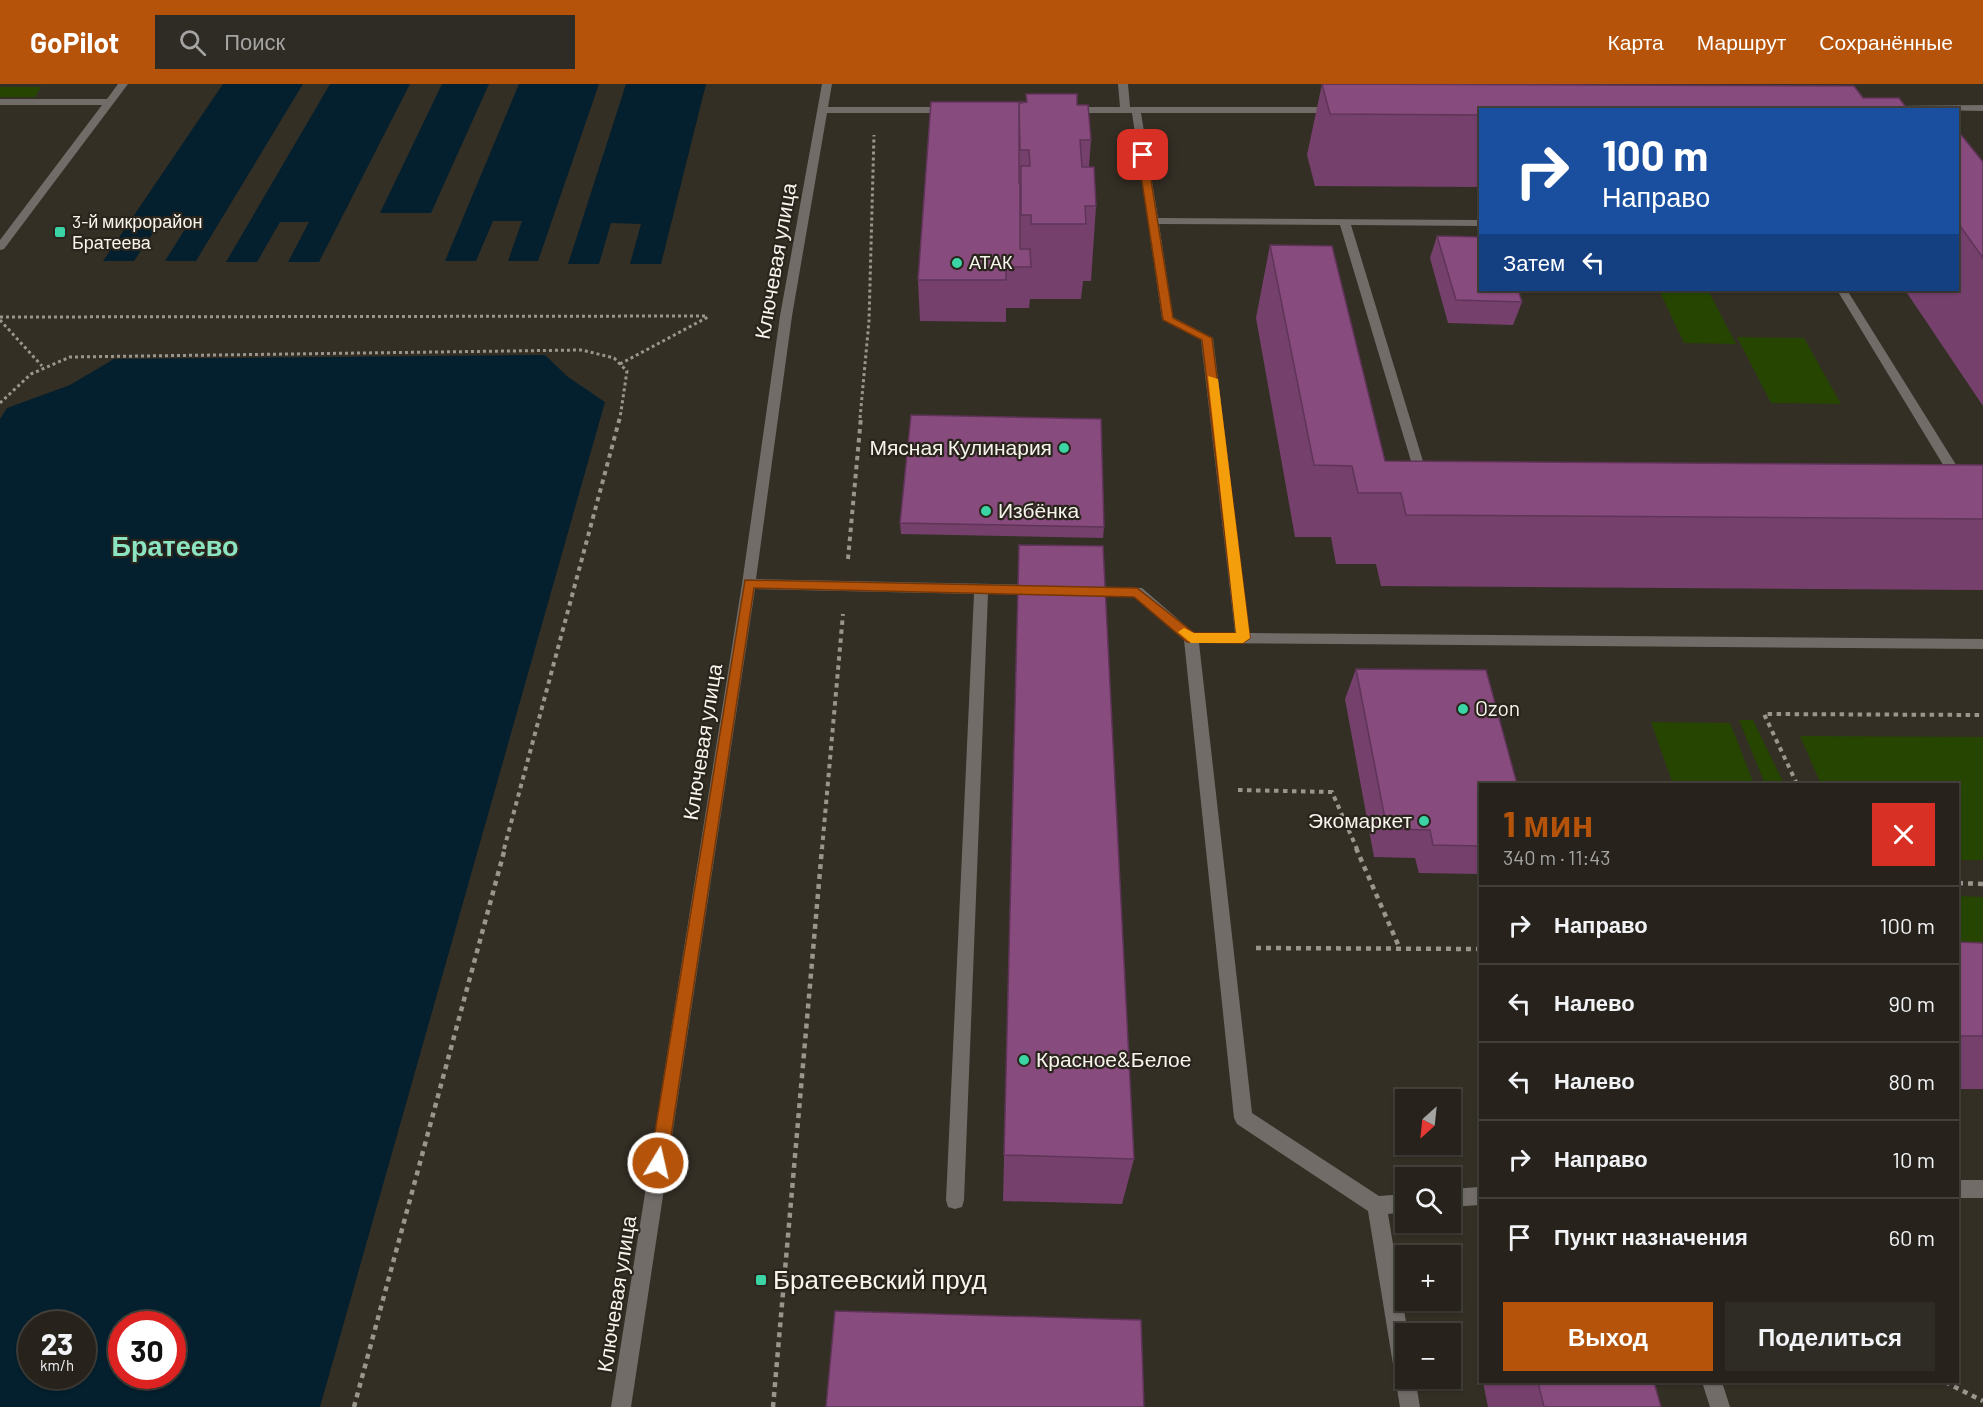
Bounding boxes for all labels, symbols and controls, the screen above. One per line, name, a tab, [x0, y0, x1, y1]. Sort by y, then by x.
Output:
search box	[155, 15, 575, 69]
text: GoPilot	[30, 25, 119, 59]
icon: search	[176, 26, 209, 59]
text: Поиск	[224, 28, 285, 54]
text: Карта	[1608, 29, 1664, 54]
text: Маршрут	[1697, 29, 1786, 54]
text: Сохранённые	[1819, 29, 1953, 54]
pin	[1117, 129, 1168, 180]
text: 100 m	[1602, 129, 1708, 179]
icon: right	[1503, 132, 1581, 210]
icon: arrive	[1126, 138, 1159, 171]
street label: Ключевая улица	[748, 180, 801, 341]
text: Направо	[1602, 180, 1710, 212]
place label: 3-й микрорайон Братеева	[72, 210, 202, 253]
marker: 3-й микрорайон Братеева	[53, 225, 67, 239]
icon: left	[1577, 246, 1610, 279]
text: Затем	[1503, 249, 1565, 275]
place label: АТАК	[969, 251, 1013, 273]
marker: АТАК	[950, 256, 964, 270]
place label: Мясная Кулинария	[869, 434, 1052, 459]
marker: Мясная Кулинария	[1057, 441, 1071, 455]
place label: Избёнка	[998, 497, 1079, 522]
marker: Избёнка	[979, 504, 993, 518]
district label: Братеево	[112, 529, 238, 562]
street label: Ключевая улица	[677, 661, 726, 822]
place label: Ozon	[1475, 695, 1520, 720]
marker: Ozon	[1456, 702, 1470, 716]
text: 1 мин	[1503, 801, 1593, 844]
button: close	[1872, 803, 1935, 866]
place label: Экомаркет	[1308, 807, 1412, 832]
marker: Экомаркет	[1417, 814, 1431, 828]
text: 340 m · 11:43	[1503, 845, 1611, 869]
icon: right	[1503, 909, 1536, 942]
text: Направо	[1554, 911, 1648, 937]
text: 100 m	[1880, 912, 1935, 938]
icon: left	[1503, 987, 1536, 1020]
text: Налево	[1554, 989, 1635, 1015]
text: 90 m	[1889, 990, 1935, 1016]
place label: Красное&Белое	[1036, 1046, 1191, 1071]
marker: Красное&Белое	[1017, 1053, 1031, 1067]
icon: left	[1503, 1065, 1536, 1098]
text: Налево	[1554, 1067, 1635, 1093]
text: 80 m	[1889, 1068, 1935, 1094]
north arrow	[1395, 1089, 1461, 1155]
map controls	[1395, 1089, 1461, 1389]
position arrow	[626, 1131, 690, 1195]
icon: right	[1503, 1143, 1536, 1176]
text: Направо	[1554, 1145, 1648, 1171]
text: 10 m	[1892, 1146, 1935, 1172]
button: search	[1395, 1167, 1461, 1233]
street label: Ключевая улица	[591, 1213, 640, 1374]
icon: arrive	[1503, 1221, 1536, 1254]
text: Пункт назначения	[1554, 1223, 1748, 1249]
text: 60 m	[1889, 1224, 1935, 1250]
button: +	[1395, 1245, 1461, 1311]
place label: Братеевский пруд	[773, 1263, 987, 1294]
marker: Братеевский пруд	[754, 1273, 768, 1287]
button: Выход	[1503, 1302, 1713, 1371]
button: Поделиться	[1725, 1302, 1935, 1371]
speed limit sign: 30	[108, 1311, 186, 1389]
button: −	[1395, 1323, 1461, 1389]
text: 23	[41, 1325, 73, 1361]
text: km/h	[40, 1356, 74, 1374]

